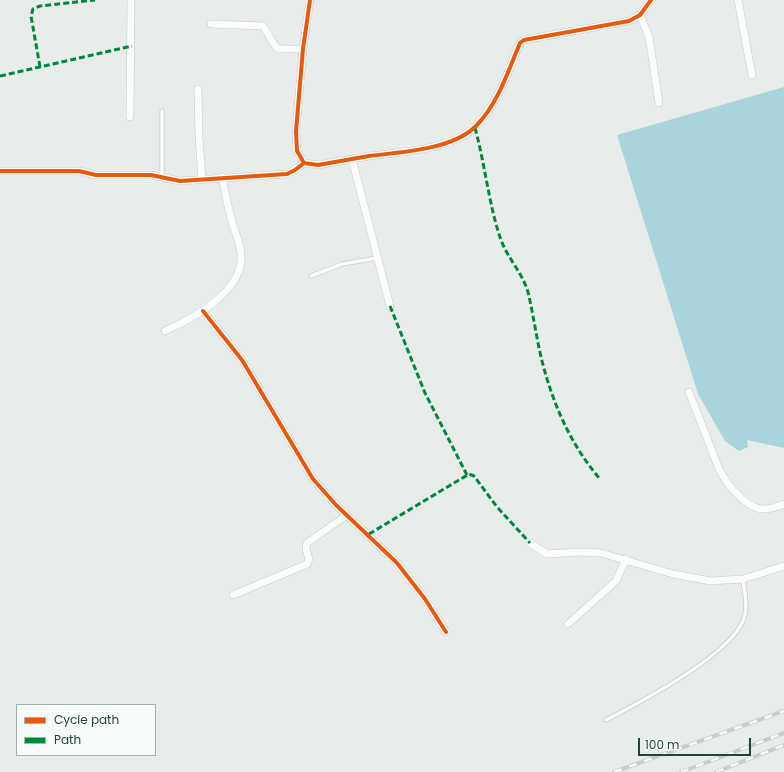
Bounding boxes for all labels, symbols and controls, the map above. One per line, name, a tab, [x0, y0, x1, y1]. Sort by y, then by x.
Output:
legend	[16, 704, 156, 756]
text: Cycle path	[54, 711, 119, 728]
scale bar	[640, 730, 753, 756]
text: Path	[54, 731, 81, 748]
text: 100 m	[645, 736, 679, 753]

